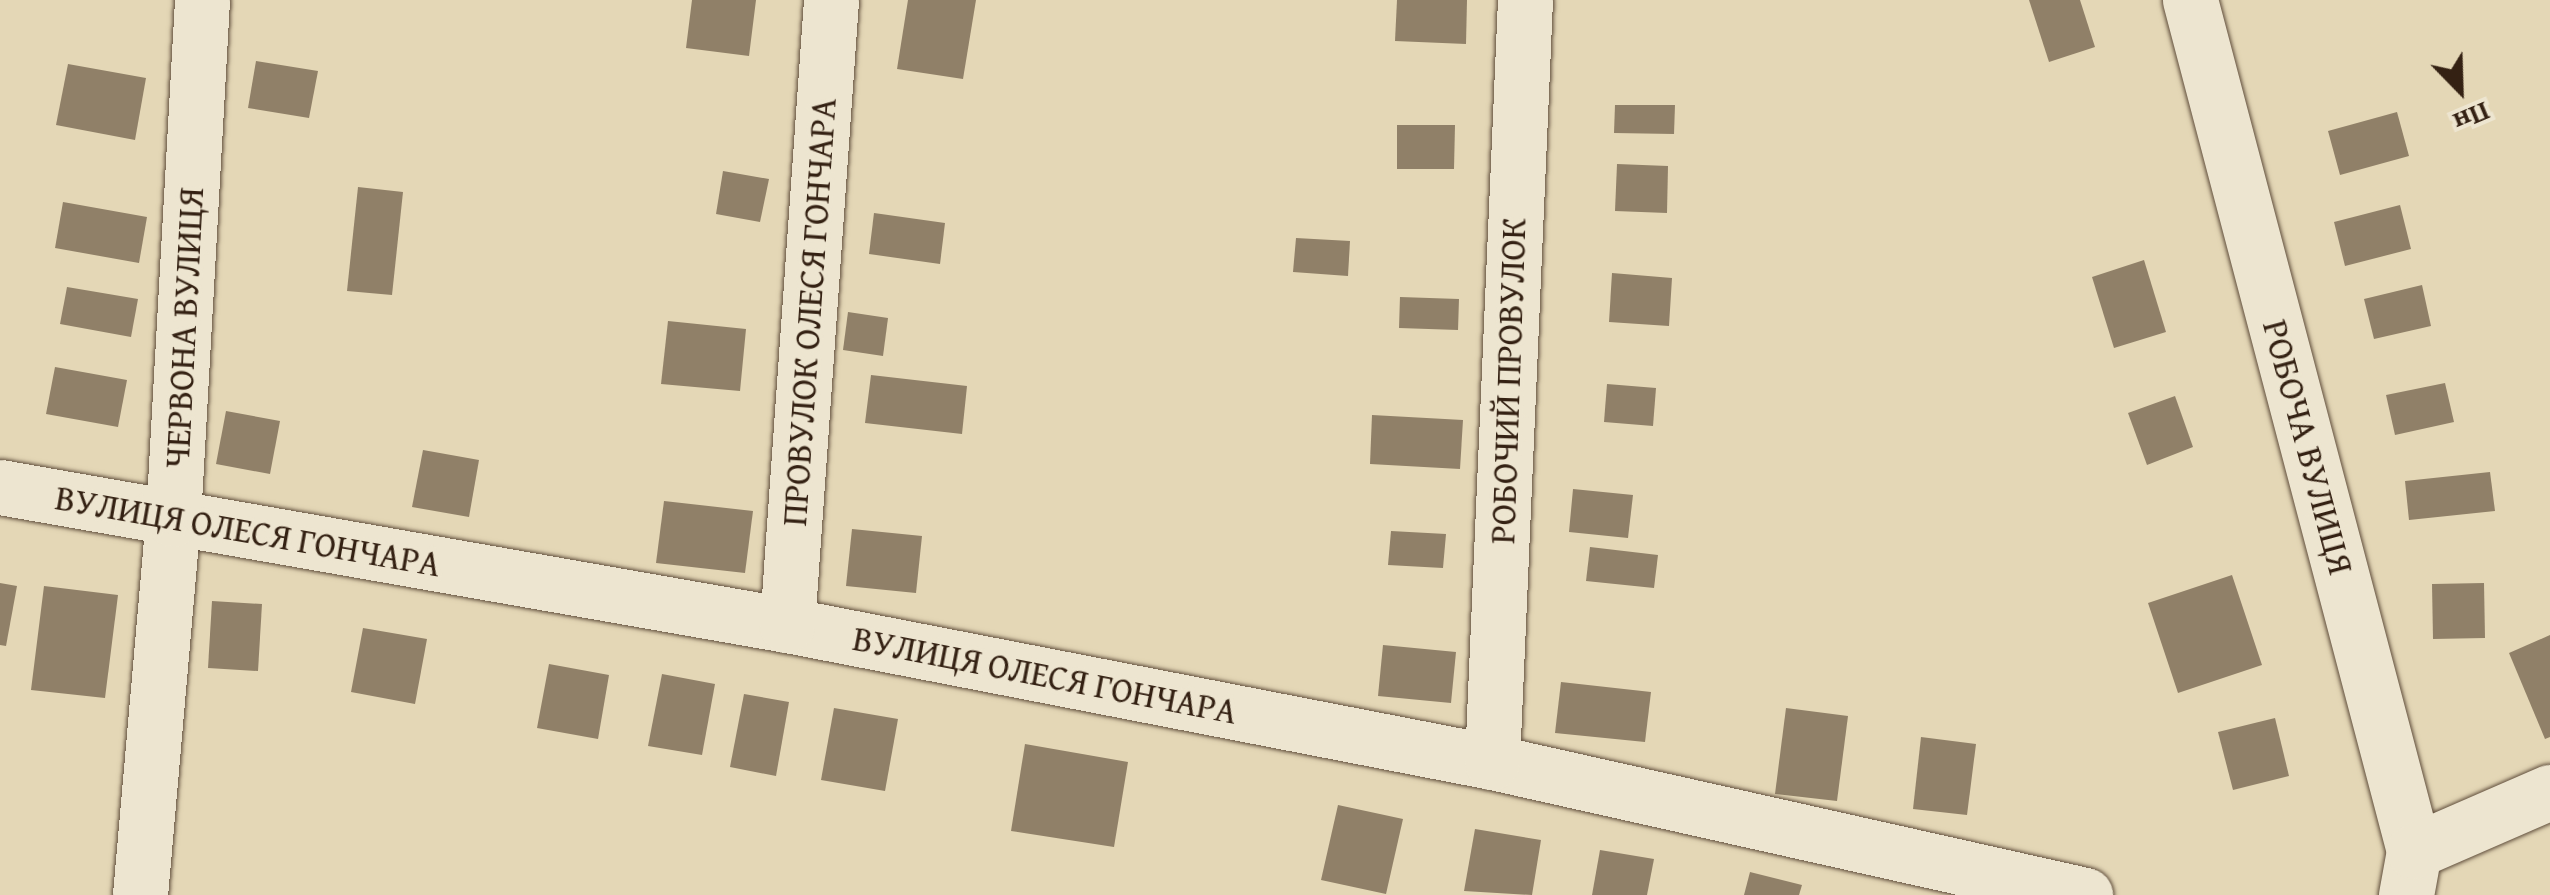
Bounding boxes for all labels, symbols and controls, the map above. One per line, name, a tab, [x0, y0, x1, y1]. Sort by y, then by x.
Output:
north arrow	[2410, 40, 2510, 140]
text: Пн	[2447, 92, 2497, 144]
street label: ПРОВУЛОК ОЛЕСЯ ГОНЧАРА	[773, 97, 845, 527]
street label: ЧЕРВОНА ВУЛИЦЯ	[156, 186, 212, 470]
street label: РОБОЧИЙ ПРОВУЛОК	[1481, 217, 1535, 545]
street label: РОБОЧА ВУЛИЦЯ	[2254, 315, 2362, 579]
street label: ВУЛИЦЯ ОЛЕСЯ ГОНЧАРА	[52, 476, 444, 586]
street label: ВУЛИЦЯ ОЛЕСЯ ГОНЧАРА	[849, 617, 1241, 733]

